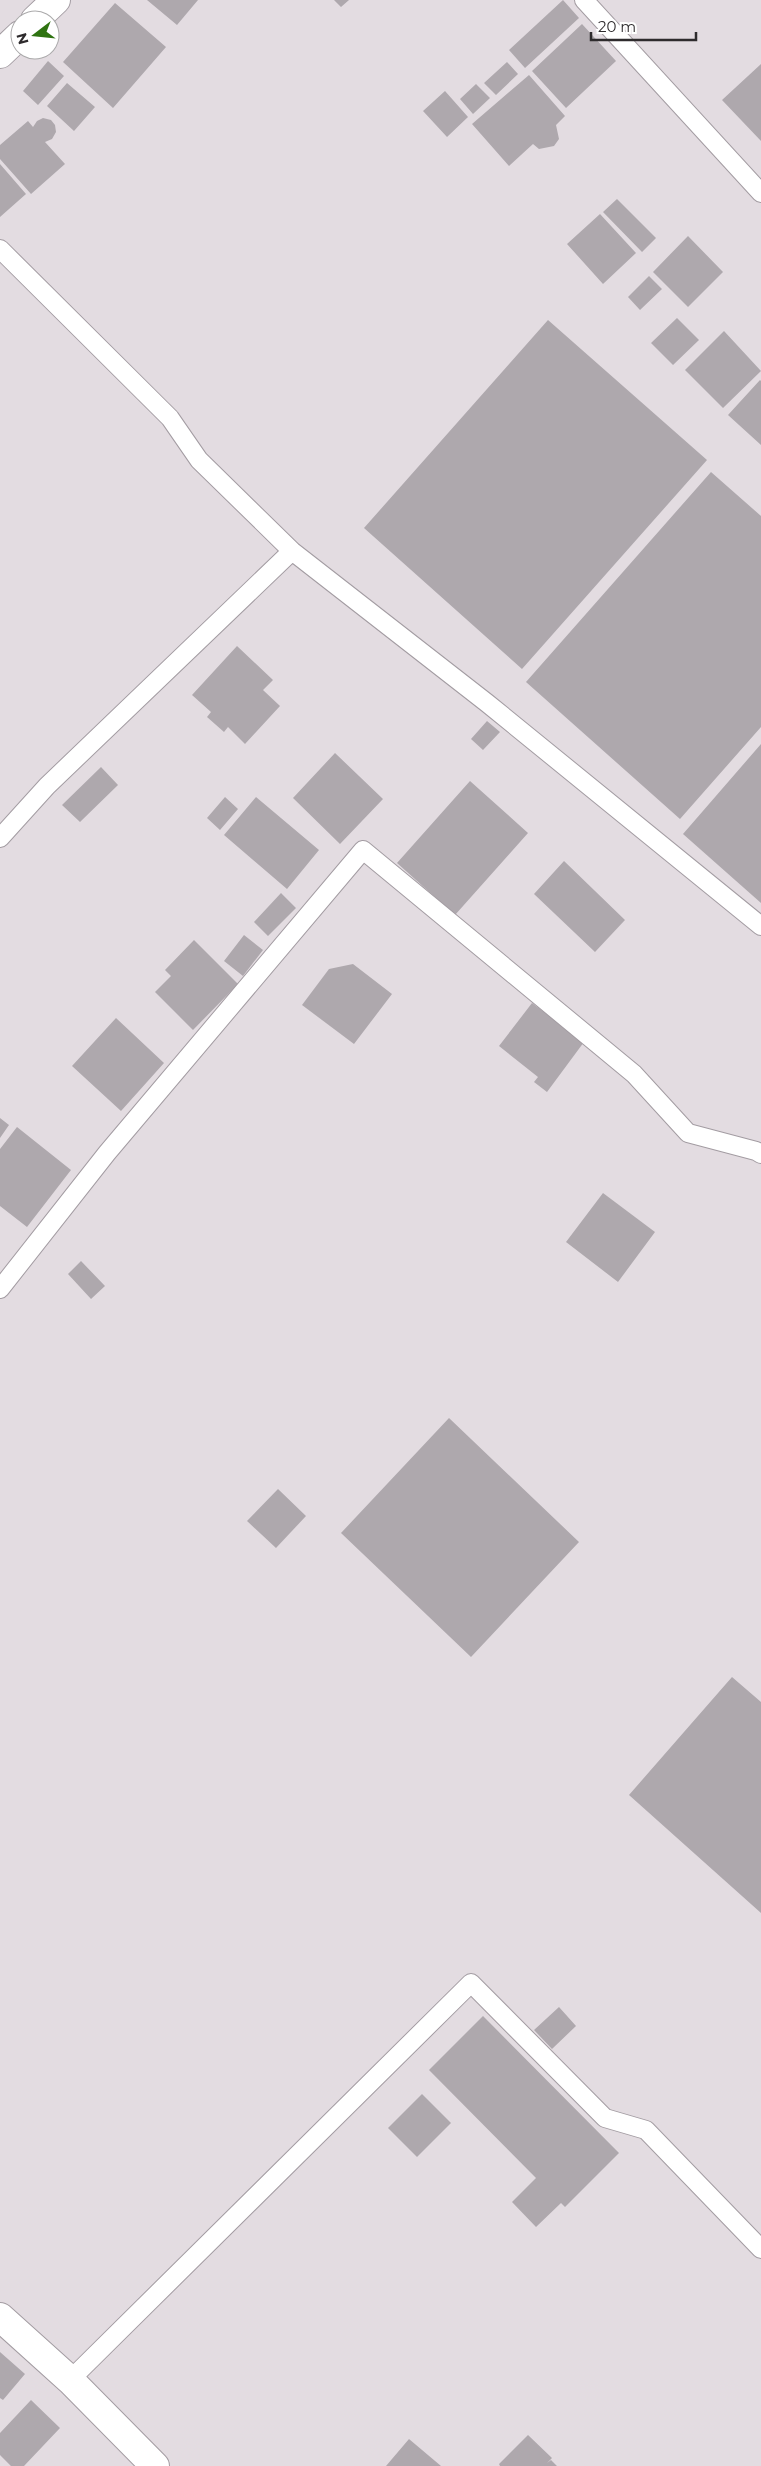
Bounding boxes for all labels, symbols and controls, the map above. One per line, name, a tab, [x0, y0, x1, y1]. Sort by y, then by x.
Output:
north arrow	[10, 10, 60, 60]
scale bar	[591, 10, 696, 42]
text: 20 m	[598, 17, 636, 36]
text: N	[12, 31, 33, 47]

